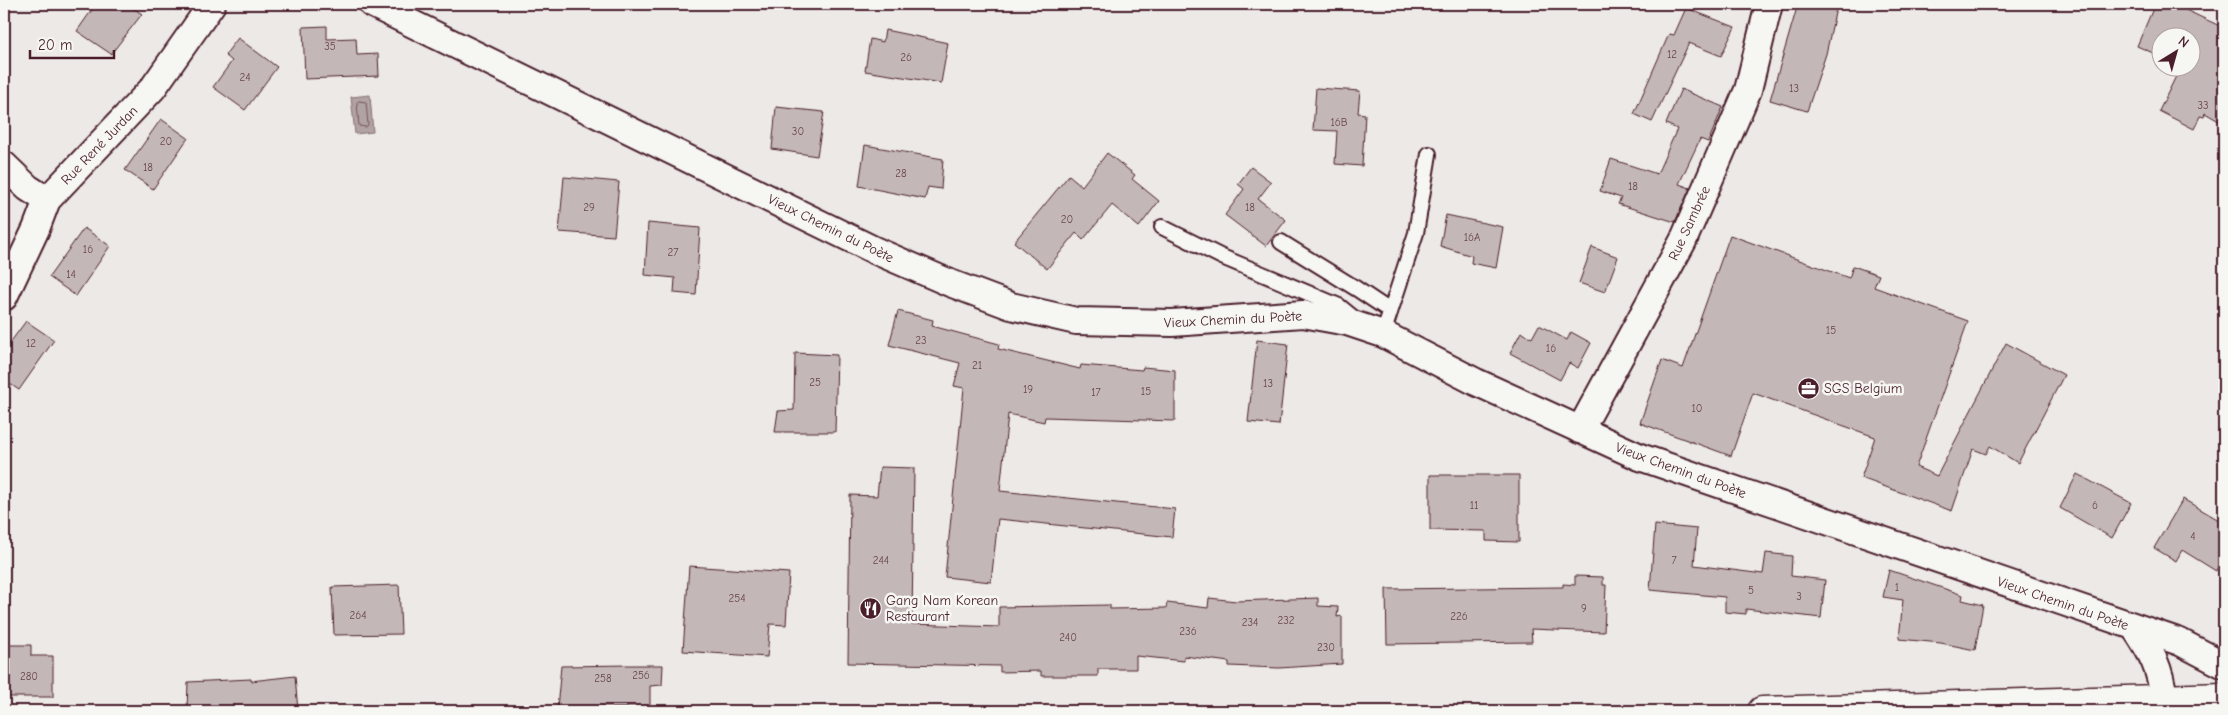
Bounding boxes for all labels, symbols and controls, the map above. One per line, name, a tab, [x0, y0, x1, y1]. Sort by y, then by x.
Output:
scale bar	[30, 28, 114, 60]
north arrow	[2150, 28, 2200, 78]
text: N	[2175, 32, 2192, 52]
text: 20 m	[38, 36, 72, 54]
house number: 35	[324, 40, 336, 53]
house number: 12	[1667, 48, 1677, 61]
house number: 26	[900, 51, 912, 64]
house number: 24	[239, 71, 251, 84]
house number: 13	[1789, 82, 1799, 95]
house number: 33	[2197, 99, 2209, 112]
street label: Rue René Jurdan	[58, 102, 141, 188]
house number: 16B	[1330, 116, 1348, 129]
house number: 30	[792, 125, 804, 138]
house number: 20	[160, 135, 172, 148]
house number: 18	[143, 161, 153, 174]
house number: 28	[895, 167, 907, 180]
house number: 18	[1628, 180, 1638, 193]
street label: Rue Sambrée	[1665, 183, 1714, 263]
street label: Vieux Chemin du Poète	[765, 191, 897, 266]
house number: 29	[583, 201, 595, 214]
house number: 18	[1245, 201, 1255, 214]
house number: 20	[1061, 213, 1073, 226]
house number: 16A	[1464, 231, 1481, 244]
house number: 16	[83, 243, 93, 256]
house number: 27	[668, 246, 678, 259]
house number: 14	[66, 268, 76, 281]
street label: Vieux Chemin du Poète	[1164, 307, 1302, 332]
house number: 15	[1826, 324, 1836, 337]
house number: 23	[915, 334, 927, 347]
house number: 12	[26, 337, 36, 350]
house number: 16	[1546, 342, 1556, 355]
house number: 21	[972, 359, 982, 372]
house number: 25	[809, 376, 821, 389]
office icon: SGS Belgium	[1796, 376, 1820, 400]
house number: 13	[1263, 377, 1273, 390]
place label: SGS Belgium	[1824, 380, 1902, 397]
house number: 19	[1023, 383, 1033, 396]
house number: 15	[1141, 385, 1151, 398]
house number: 17	[1091, 386, 1101, 399]
house number: 10	[1691, 402, 1703, 415]
street label: Vieux Chemin du Poète	[1613, 439, 1749, 502]
house number: 11	[1470, 499, 1478, 512]
house number: 6	[2092, 499, 2098, 512]
house number: 4	[2190, 530, 2196, 543]
house number: 244	[873, 554, 889, 567]
house number: 7	[1671, 554, 1677, 567]
street label: Vieux Chemin du Poète	[1995, 573, 2131, 634]
house number: 1	[1895, 581, 1899, 594]
house number: 5	[1748, 584, 1754, 597]
house number: 3	[1796, 590, 1802, 603]
house number: 254	[728, 592, 746, 605]
place label: Gang Nam Korean Restaurant	[886, 592, 998, 625]
restaurant icon: Gang Nam Korean Restaurant	[858, 596, 882, 620]
house number: 9	[1581, 602, 1587, 615]
house number: 264	[349, 609, 367, 622]
house number: 226	[1450, 610, 1468, 623]
house number: 232	[1277, 614, 1295, 627]
house number: 234	[1242, 616, 1258, 629]
house number: 236	[1179, 625, 1197, 638]
house number: 240	[1059, 631, 1077, 644]
house number: 230	[1317, 641, 1335, 654]
house number: 256	[632, 669, 650, 682]
house number: 280	[20, 670, 38, 683]
house number: 258	[594, 672, 612, 685]

